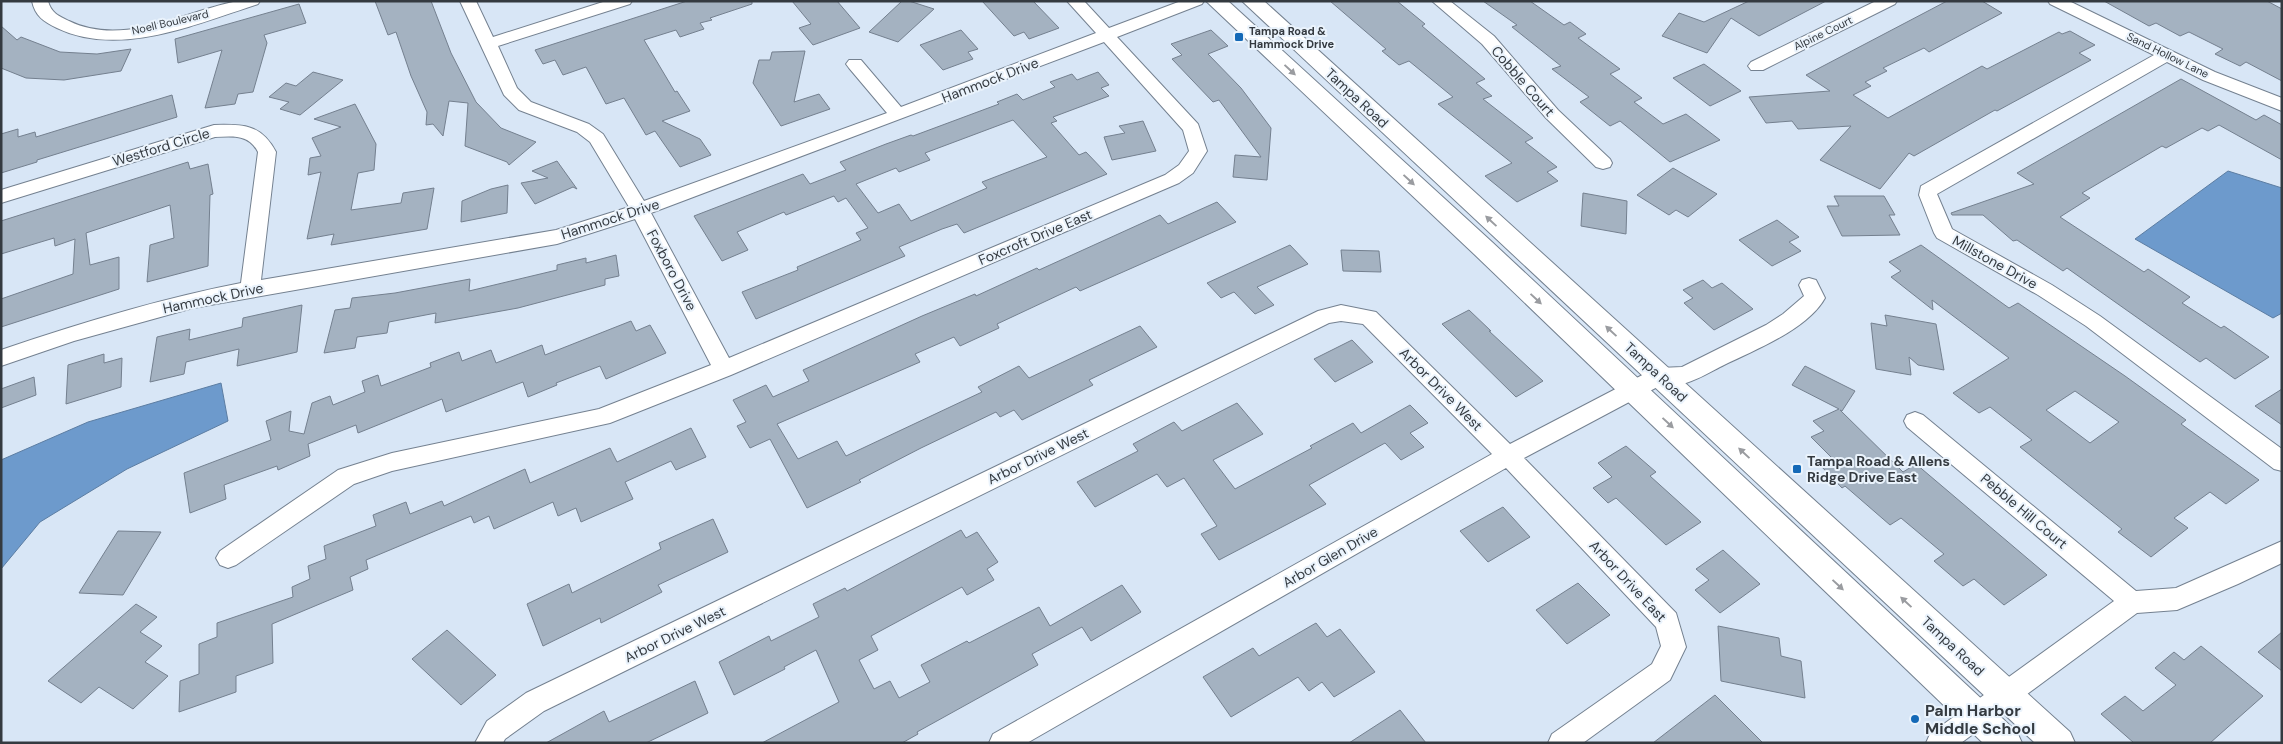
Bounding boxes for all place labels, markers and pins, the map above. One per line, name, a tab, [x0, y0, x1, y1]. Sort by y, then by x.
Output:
place label: Tampa Road & Hammock Drive	[1249, 24, 1335, 51]
marker: Tampa Road & Hammock Drive	[1233, 31, 1245, 43]
place label: Tampa Road & Allens Ridge Drive East	[1807, 452, 1950, 486]
marker: Tampa Road & Allens Ridge Drive East	[1791, 463, 1803, 475]
place label: Palm Harbor Middle School	[1925, 700, 2035, 739]
marker: Palm Harbor Middle School	[1909, 713, 1921, 725]

